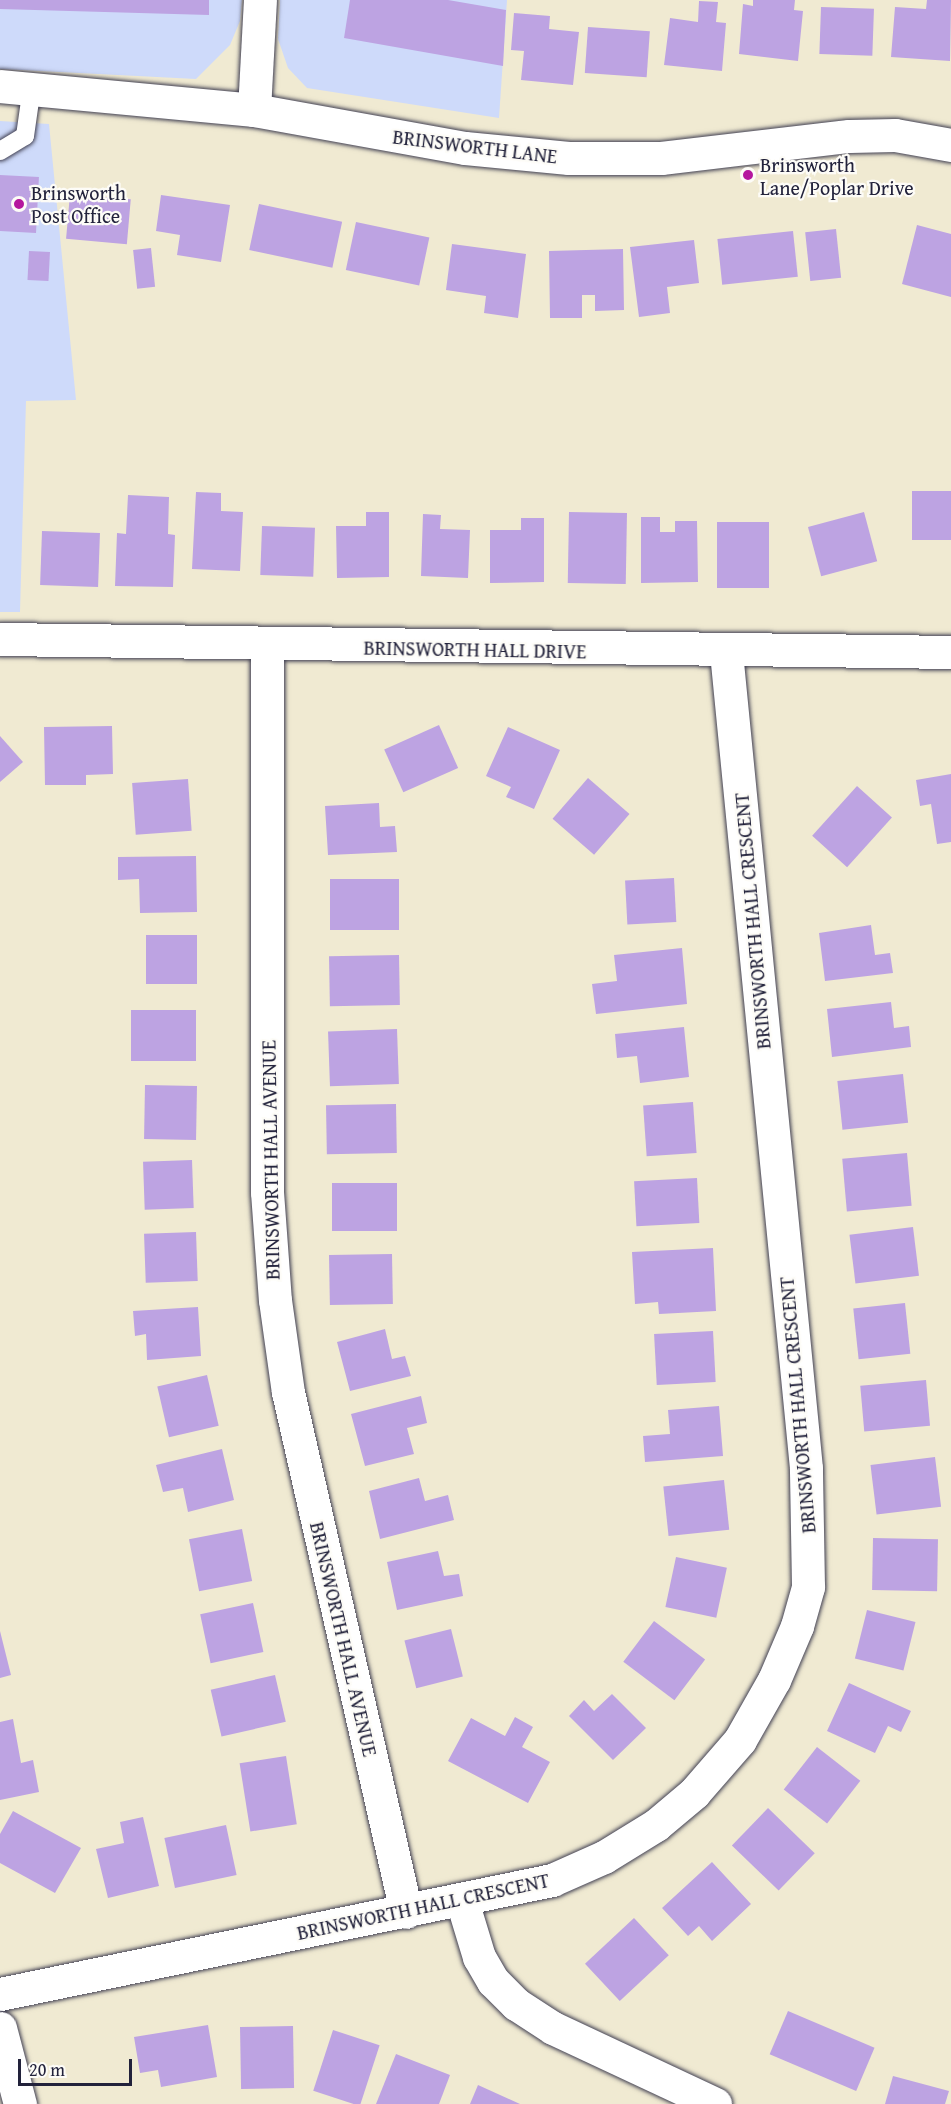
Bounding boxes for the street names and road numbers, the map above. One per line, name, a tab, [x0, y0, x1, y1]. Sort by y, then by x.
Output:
street label: BRINSWORTH LANE	[391, 124, 559, 168]
street label: BRINSWORTH HALL DRIVE	[363, 635, 587, 663]
street label: BRINSWORTH HALL CRESCENT	[729, 792, 775, 1050]
street label: BRINSWORTH HALL AVENUE	[256, 1040, 284, 1280]
street label: BRINSWORTH HALL CRESCENT	[774, 1276, 820, 1534]
street label: BRINSWORTH HALL AVENUE	[305, 1519, 383, 1759]
street label: BRINSWORTH HALL CRESCENT	[295, 1868, 551, 1944]

